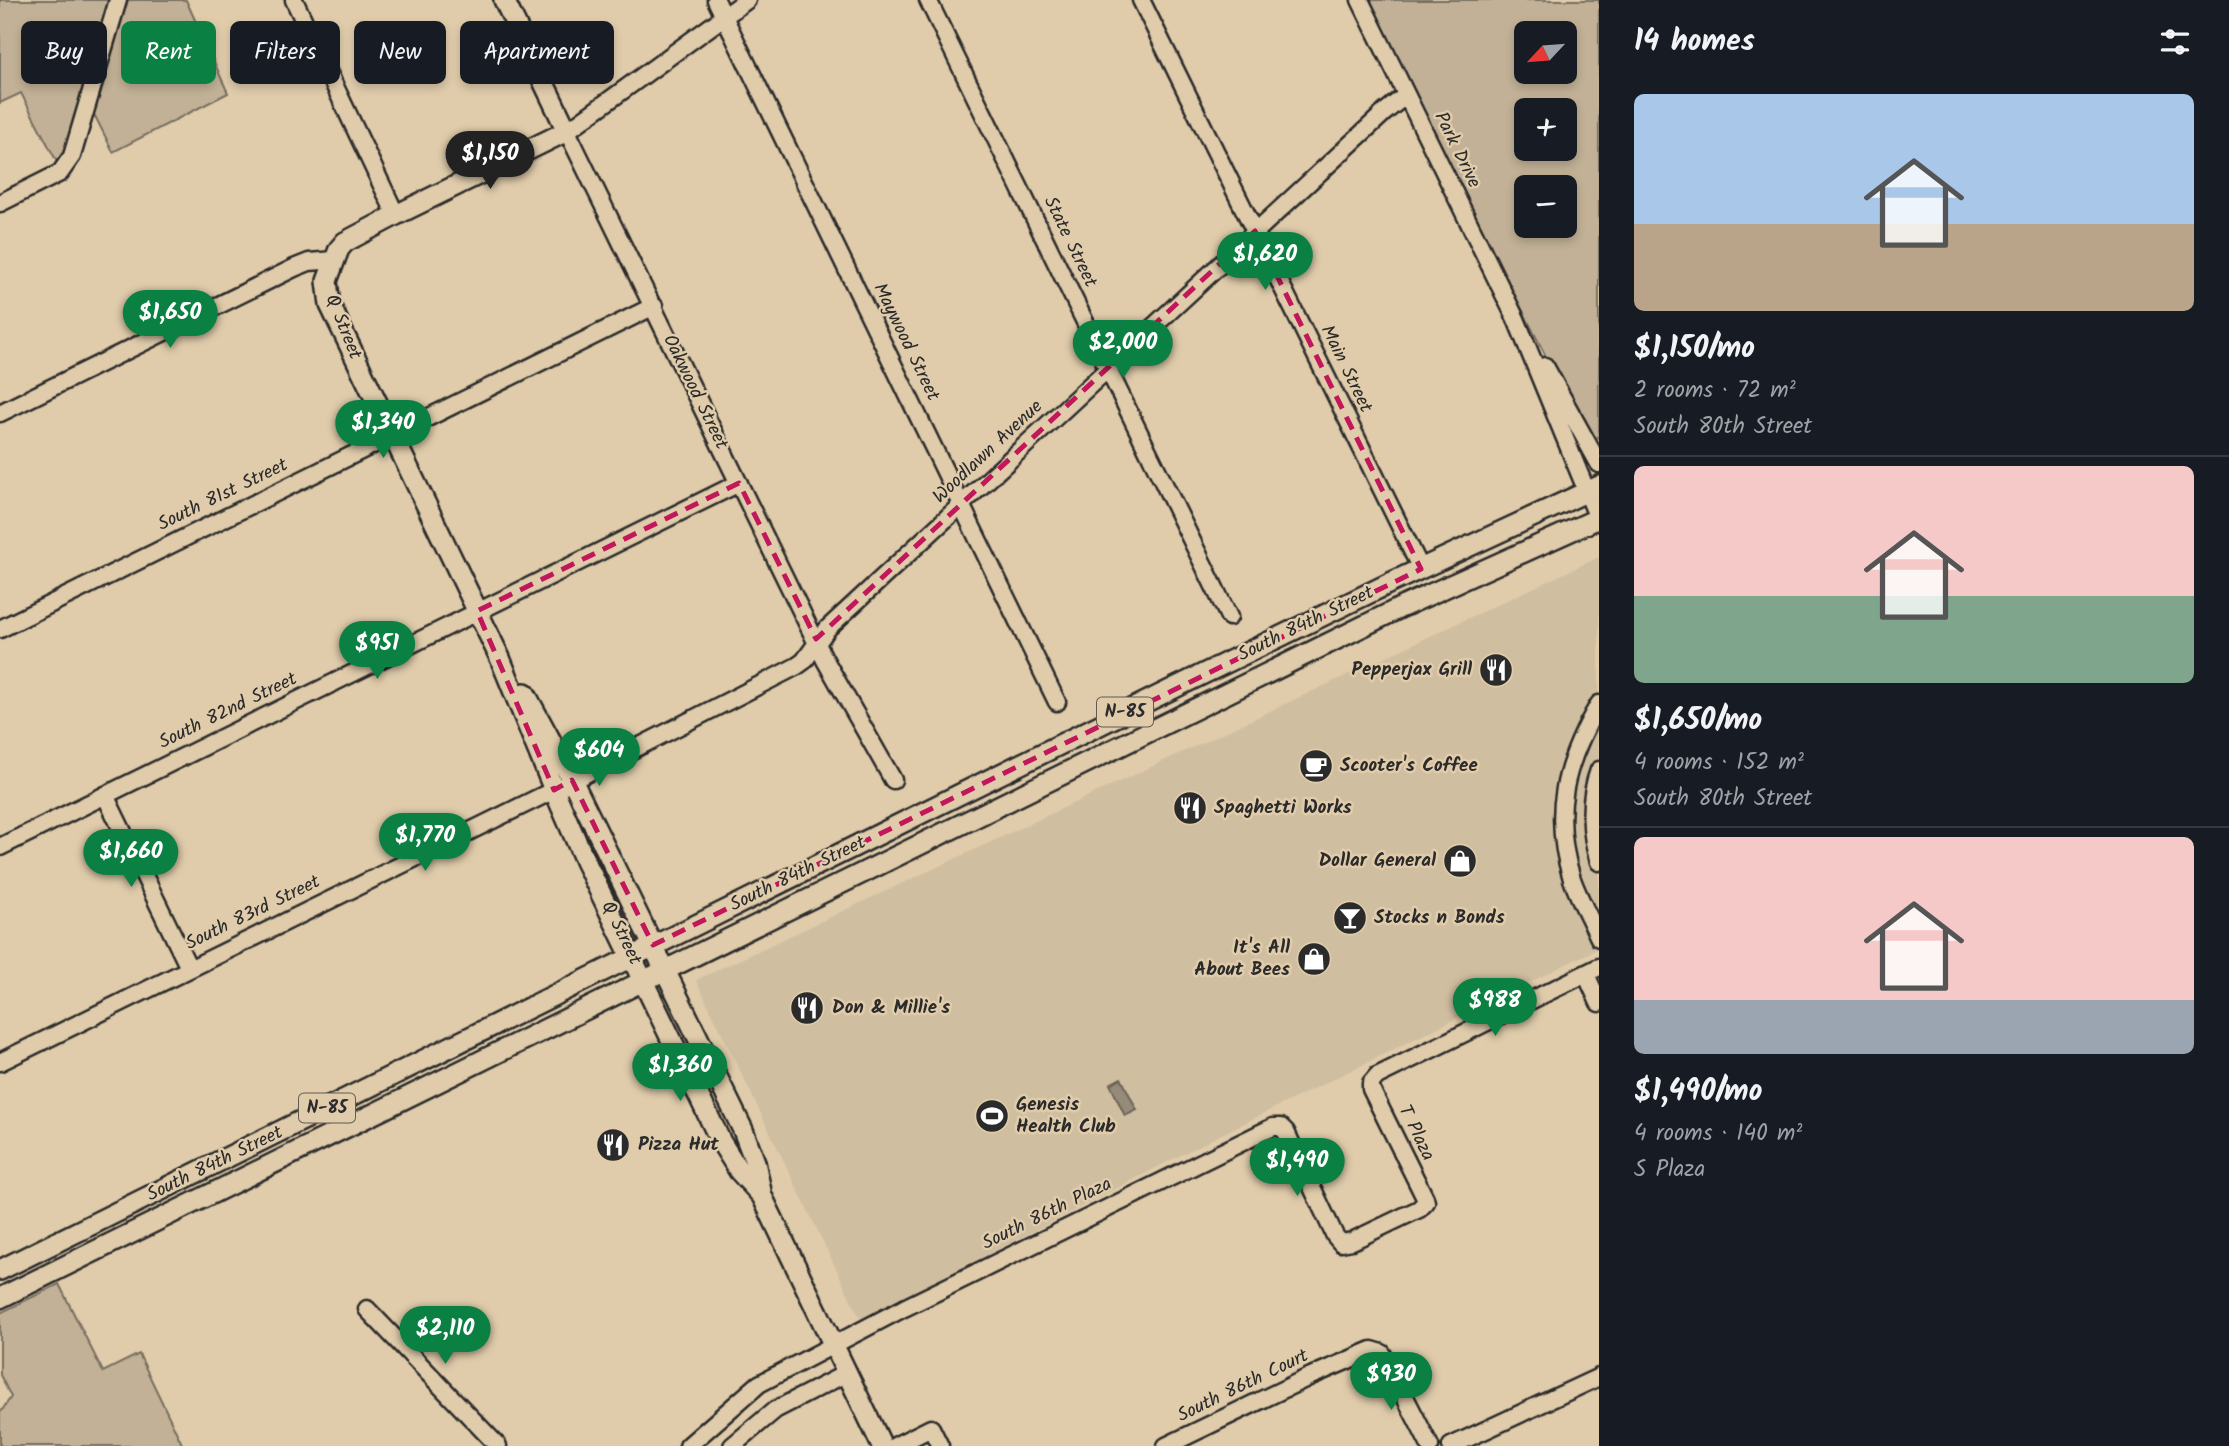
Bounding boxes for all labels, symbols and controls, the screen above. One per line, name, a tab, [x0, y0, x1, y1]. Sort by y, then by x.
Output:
text: 14 homes	[1634, 18, 1755, 66]
chip: Buy	[21, 21, 107, 84]
chip: Rent	[121, 21, 216, 84]
chip: Filters	[230, 21, 340, 84]
chip: New	[354, 21, 446, 84]
chip: Apartment	[460, 21, 614, 84]
north arrow	[1514, 21, 1577, 84]
map controls	[1514, 21, 1577, 238]
icon: filters	[2156, 23, 2194, 61]
button: +	[1514, 98, 1577, 161]
street label: Park Drive	[1426, 107, 1489, 194]
pin: $1,150	[433, 132, 547, 191]
text: $1,150	[462, 136, 518, 172]
icon: home	[1851, 140, 1977, 266]
button: −	[1514, 175, 1577, 238]
street label: State Street	[1035, 191, 1105, 293]
pin: $1,620	[1208, 232, 1322, 292]
text: $1,620	[1233, 237, 1297, 273]
street label: Maywood Street	[864, 278, 948, 407]
pin: $1,650	[113, 290, 227, 350]
street label: Q Street	[316, 290, 370, 365]
text: $1,650	[139, 295, 201, 331]
pin: $2,000	[1066, 320, 1180, 380]
street label: Main Street	[1312, 320, 1380, 419]
text: $2,000	[1089, 325, 1157, 361]
text: $1,150/mo	[1634, 325, 1755, 373]
street label: Oakwood Street	[654, 329, 736, 455]
text: 2 rooms · 72 m²	[1634, 373, 1796, 409]
street label: Woodlawn Avenue	[926, 392, 1050, 511]
pin: $1,340	[326, 400, 440, 460]
text: $1,340	[351, 405, 415, 441]
text: South 80th Street	[1634, 409, 1812, 445]
street label: South 81st Street	[153, 450, 294, 540]
icon: home	[1851, 512, 1977, 638]
street label: South 84th Street	[1233, 578, 1380, 670]
pin: $951	[336, 622, 418, 681]
text: $951	[355, 626, 399, 662]
restaurant icon: Pepperjax Grill	[1477, 651, 1515, 689]
place label: Pepperjax Grill	[1351, 655, 1473, 685]
street label: South 82nd Street	[154, 664, 303, 758]
text: $1,650/mo	[1634, 697, 1762, 745]
road number: N-85	[1097, 698, 1153, 726]
pin: $604	[558, 728, 640, 788]
text: $604	[574, 733, 624, 769]
text: 4 rooms · 152 m²	[1634, 745, 1804, 781]
cafe icon: Scooter's Coffee	[1297, 747, 1335, 785]
place label: Scooter's Coffee	[1340, 751, 1478, 781]
text: South 80th Street	[1634, 781, 1812, 817]
restaurant icon: Spaghetti Works	[1171, 789, 1209, 827]
place label: Spaghetti Works	[1214, 793, 1352, 823]
pin: $1,770	[368, 814, 482, 873]
text: $1,770	[395, 818, 455, 854]
street label: South 84th Street	[725, 828, 872, 920]
pin: $1,660	[74, 830, 188, 889]
text: $1,660	[99, 834, 163, 870]
shop icon: Dollar General	[1441, 842, 1479, 880]
place label: Dollar General	[1319, 846, 1437, 876]
street label: South 83rd Street	[180, 867, 326, 959]
icon: home	[1851, 883, 1977, 1009]
street label: Q Street	[593, 896, 650, 971]
bar icon: Stocks n Bonds	[1331, 899, 1369, 937]
place label: Stocks n Bonds	[1374, 903, 1505, 933]
place label: It's All About Bees	[1194, 933, 1291, 985]
shop icon: It's All About Bees	[1295, 940, 1333, 978]
pin: $988	[1454, 978, 1536, 1038]
text: $988	[1469, 983, 1521, 1019]
restaurant icon: Don & Millie's	[788, 989, 826, 1027]
place label: Don & Millie's	[832, 993, 950, 1023]
pin: $1,360	[623, 1044, 737, 1103]
text: $1,360	[648, 1048, 712, 1084]
text: $1,490/mo	[1634, 1068, 1762, 1116]
place label: Genesis Health Club	[1016, 1090, 1116, 1142]
road number: N-85	[299, 1093, 355, 1122]
sports icon: Genesis Health Club	[973, 1097, 1011, 1135]
street label: T Plaza	[1390, 1100, 1442, 1166]
text: 4 rooms · 140 m²	[1634, 1116, 1802, 1152]
street label: South 84th Street	[142, 1118, 289, 1210]
restaurant icon: Pizza Hut	[594, 1126, 632, 1164]
place label: Pizza Hut	[638, 1130, 719, 1160]
pin: $1,490	[1240, 1138, 1354, 1198]
text: $1,490	[1266, 1143, 1328, 1179]
text: S Plaza	[1634, 1152, 1705, 1188]
street label: South 86th Plaza	[977, 1170, 1117, 1258]
pin: $2,110	[388, 1306, 502, 1366]
text: $2,110	[416, 1311, 474, 1347]
street label: South 86th Court	[1172, 1341, 1314, 1431]
pin: $930	[1350, 1352, 1432, 1412]
text: $930	[1366, 1357, 1416, 1393]

